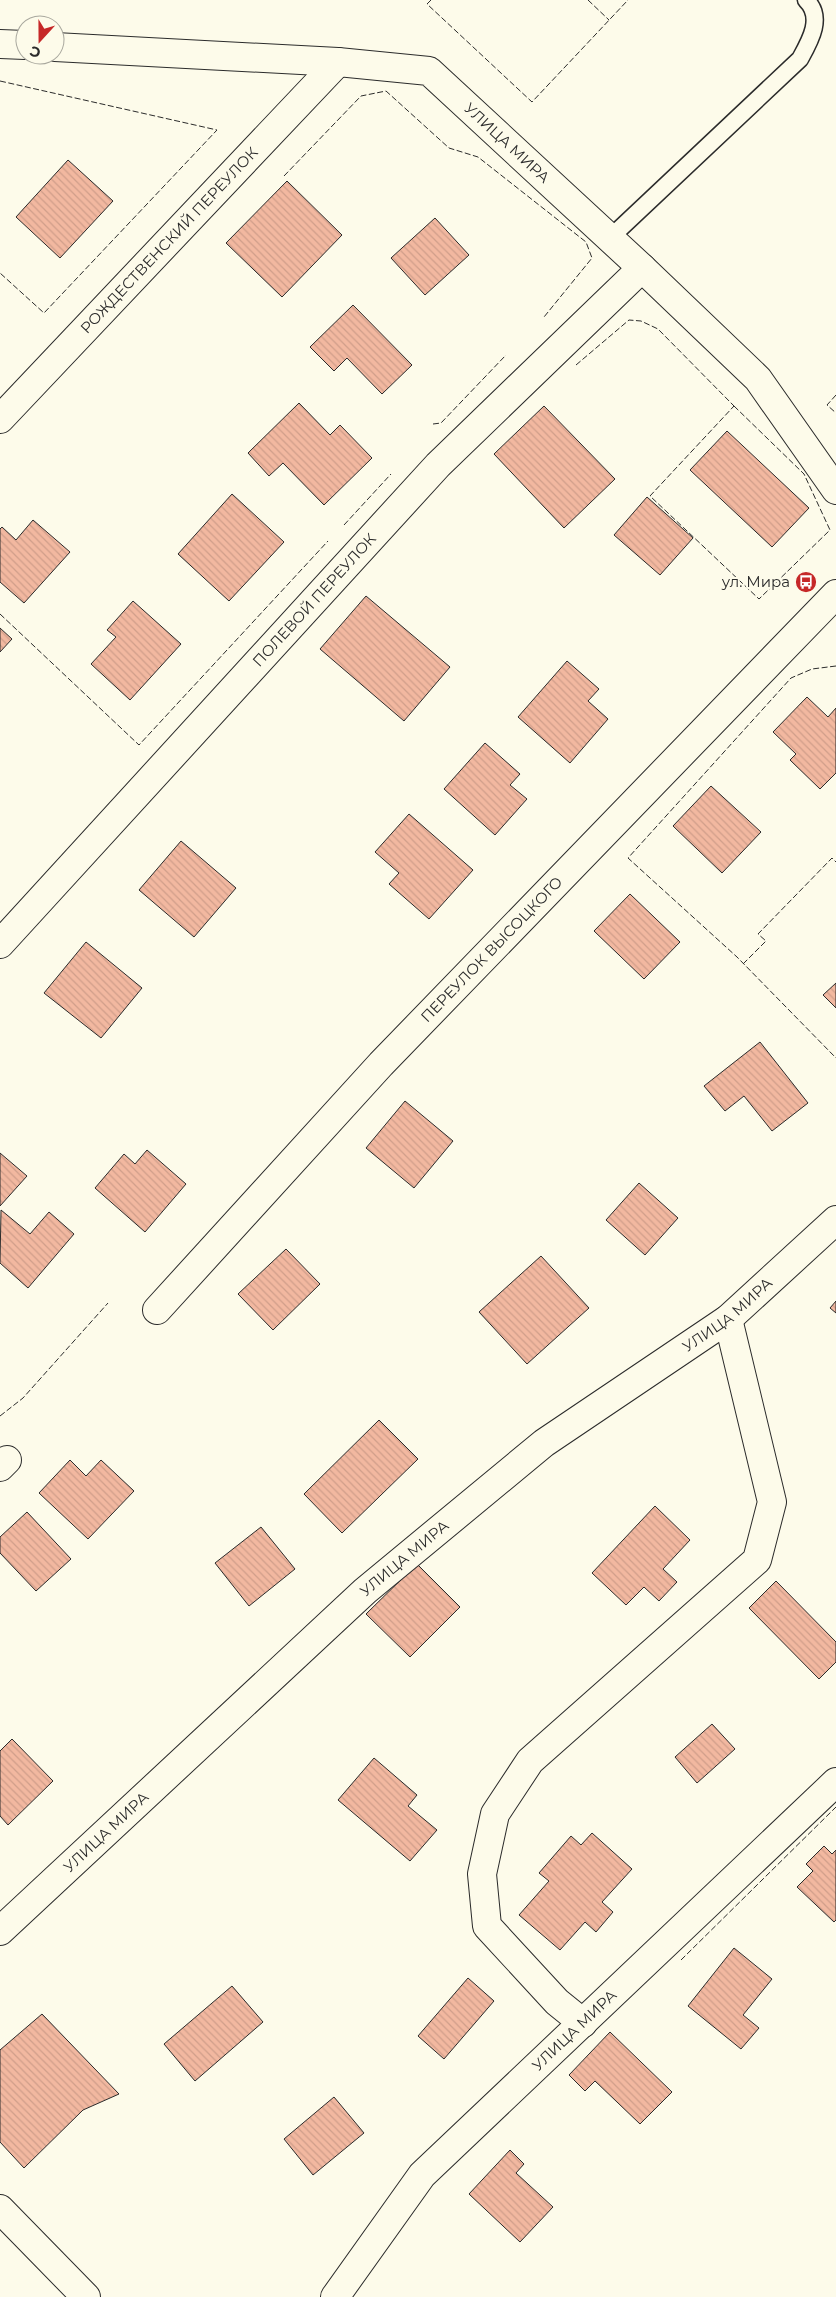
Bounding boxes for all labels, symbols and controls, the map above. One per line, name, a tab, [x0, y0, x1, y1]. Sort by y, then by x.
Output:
north arrow	[15, 15, 65, 65]
text: С	[27, 42, 43, 62]
street label: УЛИЦА МИРА	[461, 99, 554, 187]
street label: РОЖДЕСТВЕНСКИЙ ПЕРЕУЛОК	[76, 142, 262, 337]
street label: ПОЛЕВОЙ ПЕРЕУЛОК	[248, 529, 380, 671]
bus stop icon: ул. Мира	[794, 570, 818, 594]
place label: ул. Мира	[721, 572, 790, 591]
street label: ПЕРЕУЛОК ВЫСОЦКОГО	[417, 872, 566, 1026]
street label: УЛИЦА МИРА	[679, 1273, 776, 1356]
street label: УЛИЦА МИРА	[356, 1516, 452, 1600]
street label: УЛИЦА МИРА	[59, 1788, 152, 1876]
street label: УЛИЦА МИРА	[528, 1985, 620, 2075]

